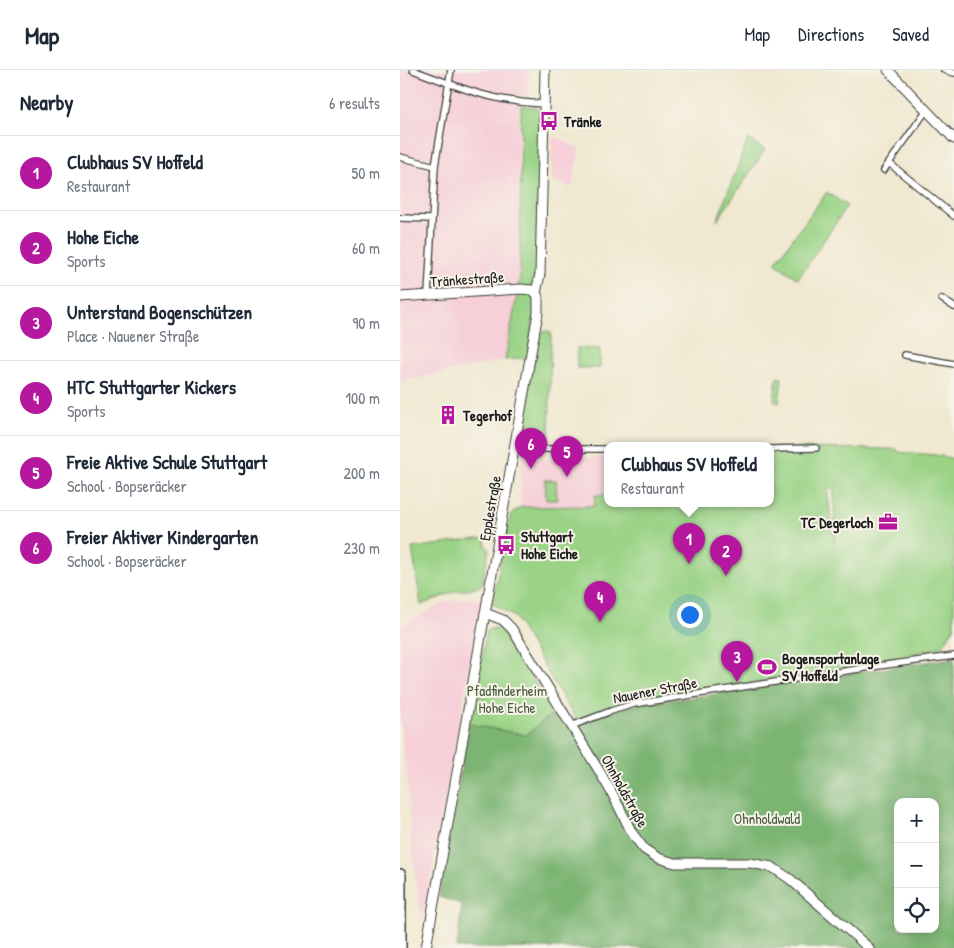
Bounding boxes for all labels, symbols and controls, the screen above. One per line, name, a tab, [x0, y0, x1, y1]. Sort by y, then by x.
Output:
text: Map	[25, 19, 59, 51]
text: Map	[745, 22, 770, 47]
text: Directions	[798, 22, 864, 47]
text: Saved	[892, 22, 929, 47]
text: Nearby	[20, 88, 73, 117]
text: 6 results	[329, 92, 380, 114]
bus stop icon: Tränke	[538, 110, 560, 132]
place label: Tränke	[563, 111, 602, 132]
text: Clubhaus SV Hoffeld	[67, 149, 203, 175]
text: 1	[33, 162, 39, 184]
text: 50 m	[352, 162, 380, 184]
text: Restaurant	[67, 175, 130, 197]
text: Hohe Eiche	[67, 224, 139, 250]
text: 2	[32, 237, 40, 259]
text: 60 m	[352, 237, 380, 259]
text: Sports	[67, 250, 105, 272]
street label: Tränkestraße	[429, 266, 505, 292]
text: Unterstand Bogenschützen	[67, 299, 252, 325]
text: 3	[32, 312, 40, 334]
text: 90 m	[352, 312, 380, 334]
text: Place · Nauener Straße	[67, 325, 199, 347]
text: HTC Stuttgarter Kickers	[67, 374, 236, 400]
text: 4	[33, 387, 39, 409]
text: 100 m	[345, 387, 380, 409]
text: Sports	[67, 400, 105, 422]
building icon: Tegerhof	[437, 404, 459, 426]
place label: Tegerhof	[462, 405, 513, 427]
pin: 6	[515, 428, 547, 469]
pin: 5	[551, 436, 583, 477]
popup	[604, 442, 774, 507]
text: Freie Aktive Schule Stuttgart	[67, 449, 267, 475]
text: Clubhaus SV Hoffeld	[621, 451, 757, 477]
text: 5	[33, 462, 39, 484]
text: 200 m	[344, 462, 380, 484]
street label: Epplestraße	[474, 474, 506, 542]
text: School · Bopseräcker	[67, 475, 187, 497]
text: Restaurant	[621, 477, 684, 499]
office icon: TC Degerloch	[877, 511, 899, 533]
place label: TC Degerloch	[800, 512, 874, 534]
pin: 1	[673, 523, 705, 564]
text: Freier Aktiver Kindergarten	[67, 524, 258, 550]
place label: Stuttgart Hohe Eiche	[521, 526, 578, 564]
bus stop icon: Stuttgart Hohe Eiche	[495, 534, 517, 556]
pin: 2	[710, 535, 742, 576]
text: 6	[33, 537, 39, 559]
text: 230 m	[344, 537, 380, 559]
text: School · Bopseräcker	[67, 550, 187, 572]
pin: 4	[584, 581, 616, 622]
your location	[677, 602, 703, 628]
pin: 3	[721, 641, 753, 682]
place label: Bogensportanlage SV Hoffeld	[782, 648, 879, 686]
sports icon: Bogensportanlage SV Hoffeld	[756, 656, 778, 678]
street label: Nauener Straße	[611, 672, 699, 708]
park label: Pfadfinderheim Hohe Eiche	[467, 680, 547, 718]
street label: Ohnholdstraße	[596, 751, 654, 831]
map controls	[894, 798, 939, 933]
button: +	[894, 798, 939, 843]
park label: Ohnholdwald	[734, 808, 800, 829]
button: −	[894, 843, 939, 888]
button: locate	[894, 888, 939, 933]

